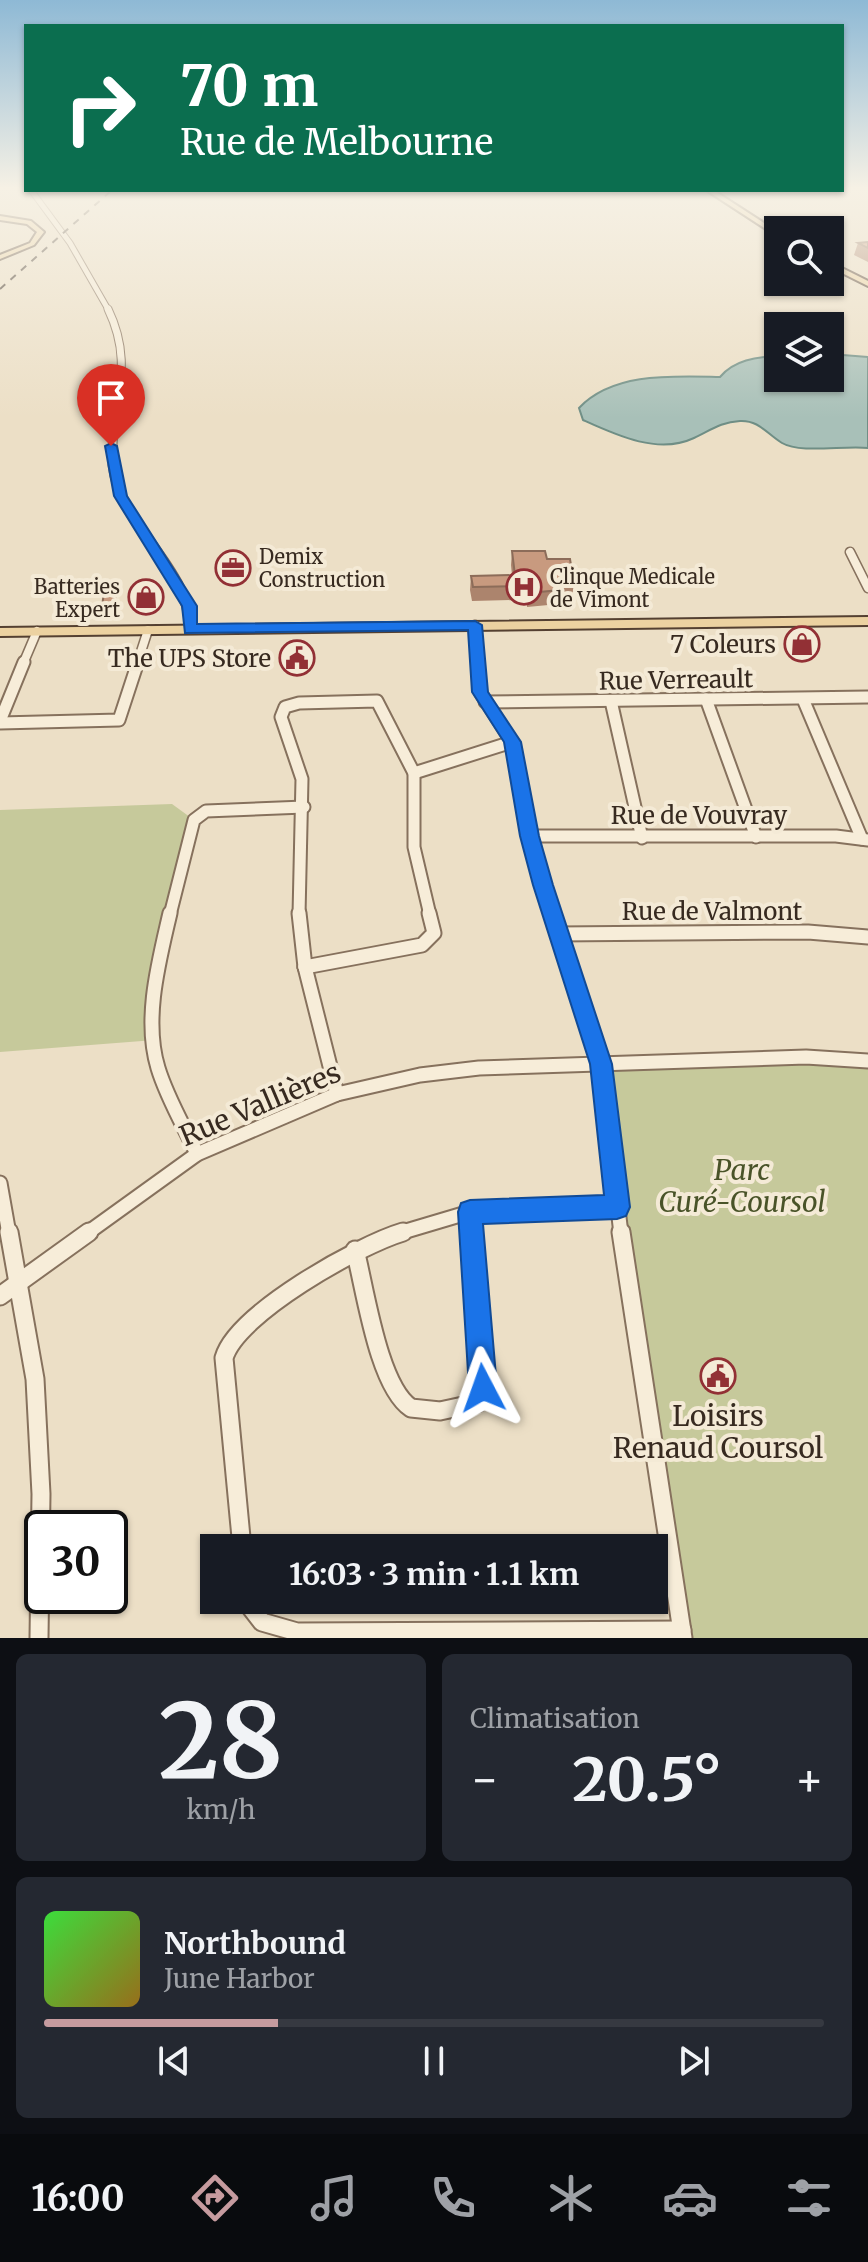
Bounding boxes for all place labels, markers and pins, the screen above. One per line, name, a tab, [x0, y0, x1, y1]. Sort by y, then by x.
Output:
pin	[77, 364, 145, 446]
place label: Demix Construction	[259, 544, 385, 592]
office icon: Demix Construction	[214, 549, 252, 587]
place label: Clinque Medicale de Vimont	[550, 564, 715, 612]
hospital icon: Clinque Medicale de Vimont	[505, 568, 543, 606]
place label: Batteries Expert	[34, 574, 120, 622]
shop icon: Batteries Expert	[127, 578, 165, 616]
shop icon: 7 Coleurs	[783, 625, 821, 663]
place label: 7 Coleurs	[670, 629, 776, 660]
public building icon: The UPS Store	[278, 639, 316, 677]
place label: The UPS Store	[108, 643, 271, 674]
public building icon: Loisirs Renaud Coursol	[699, 1357, 737, 1395]
place label: Loisirs Renaud Coursol	[613, 1398, 824, 1466]

